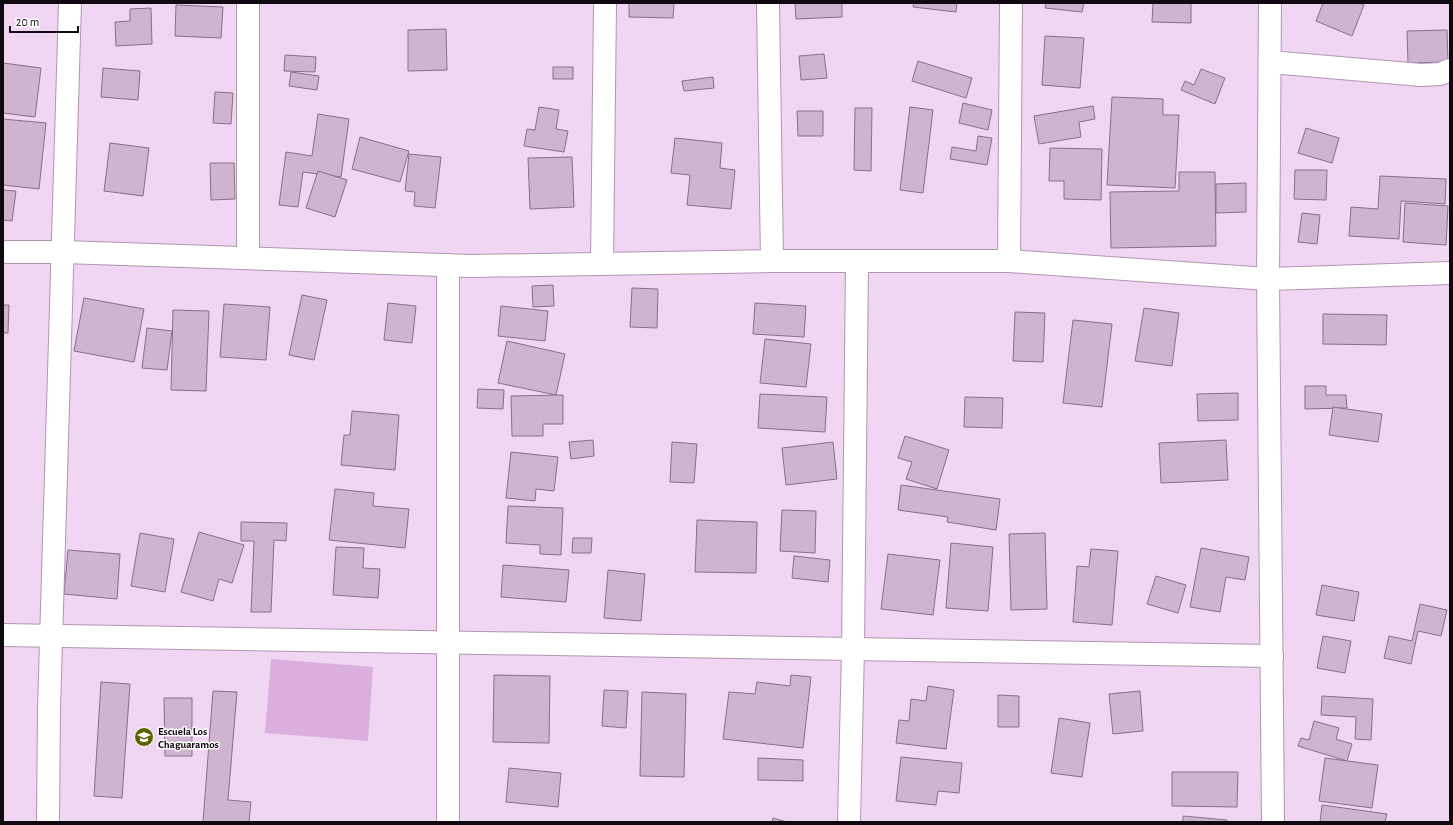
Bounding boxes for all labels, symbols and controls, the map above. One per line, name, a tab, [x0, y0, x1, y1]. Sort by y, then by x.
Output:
scale bar	[10, 8, 78, 34]
text: 20 m	[16, 16, 39, 28]
school or university icon: Escuela Los Chaguaramos	[133, 726, 155, 748]
place label: Escuela Los Chaguaramos	[158, 726, 219, 750]

